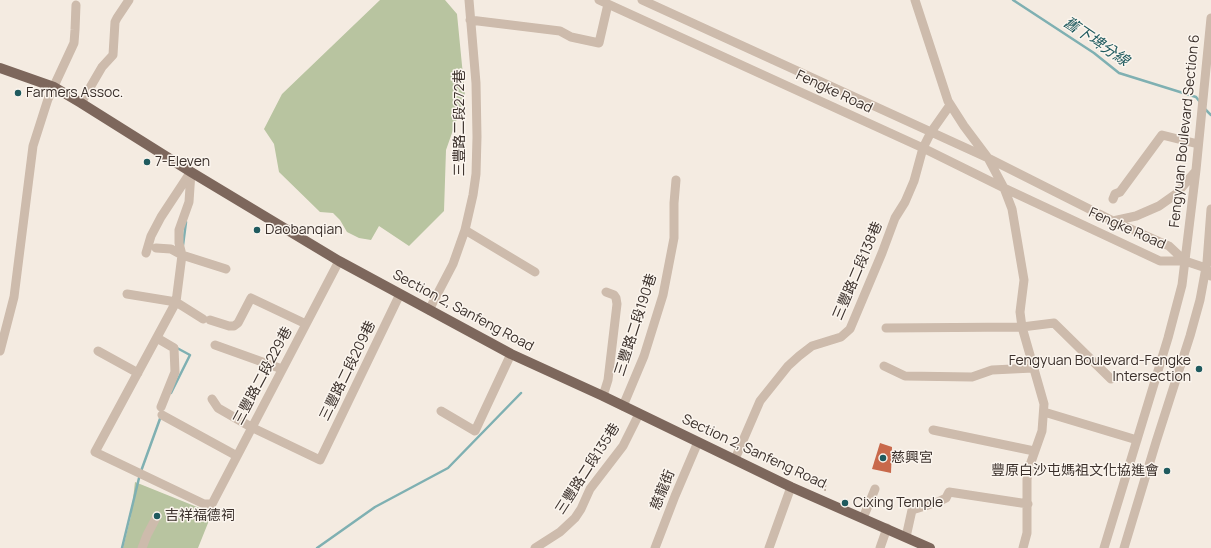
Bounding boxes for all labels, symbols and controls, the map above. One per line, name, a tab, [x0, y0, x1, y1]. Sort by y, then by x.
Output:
water label: 舊下埤分線	[1060, 14, 1132, 70]
street label: Fengyuan Boulevard Section 6	[1166, 33, 1204, 229]
street label: Fengke Road	[793, 67, 875, 117]
street label: 三豐路二段272巷	[452, 70, 468, 176]
place label: Farmers Assoc.	[26, 85, 123, 101]
marker: Farmers Assoc.	[13, 88, 23, 98]
place label: 7-Eleven	[155, 154, 210, 170]
marker: 7-Eleven	[142, 157, 152, 167]
street label: Fengke Road	[1086, 205, 1168, 253]
street label: 三豐路二段138巷	[830, 219, 886, 323]
place label: Daobanqian	[265, 222, 342, 238]
marker: Daobanqian	[252, 225, 262, 235]
street label: Section 2, Sanfeng Road	[390, 267, 536, 355]
street label: 三豐路二段190巷	[612, 272, 660, 378]
street label: 三豐路二段209巷	[317, 318, 379, 424]
street label: 三豐路二段229巷	[230, 324, 296, 428]
place label: Fengyuan Boulevard-Fengke Intersection	[1009, 353, 1191, 386]
marker: Fengyuan Boulevard-Fengke Intersection	[1194, 364, 1204, 374]
street label: Section 2, Sanfeng Road	[679, 411, 829, 493]
street label: 三豐路二段135巷	[552, 420, 624, 518]
place label: 慈興宮	[891, 450, 933, 466]
marker: 慈興宮	[878, 453, 888, 463]
place label: 豐原白沙屯媽祖文化協進會	[991, 463, 1159, 479]
marker: 豐原白沙屯媽祖文化協進會	[1162, 466, 1172, 476]
street label: 慈龍街	[647, 467, 679, 513]
place label: Cixing Temple	[853, 495, 943, 511]
marker: Cixing Temple	[840, 498, 850, 508]
place label: 吉祥福德祠	[165, 508, 235, 524]
marker: 吉祥福德祠	[152, 511, 162, 521]

